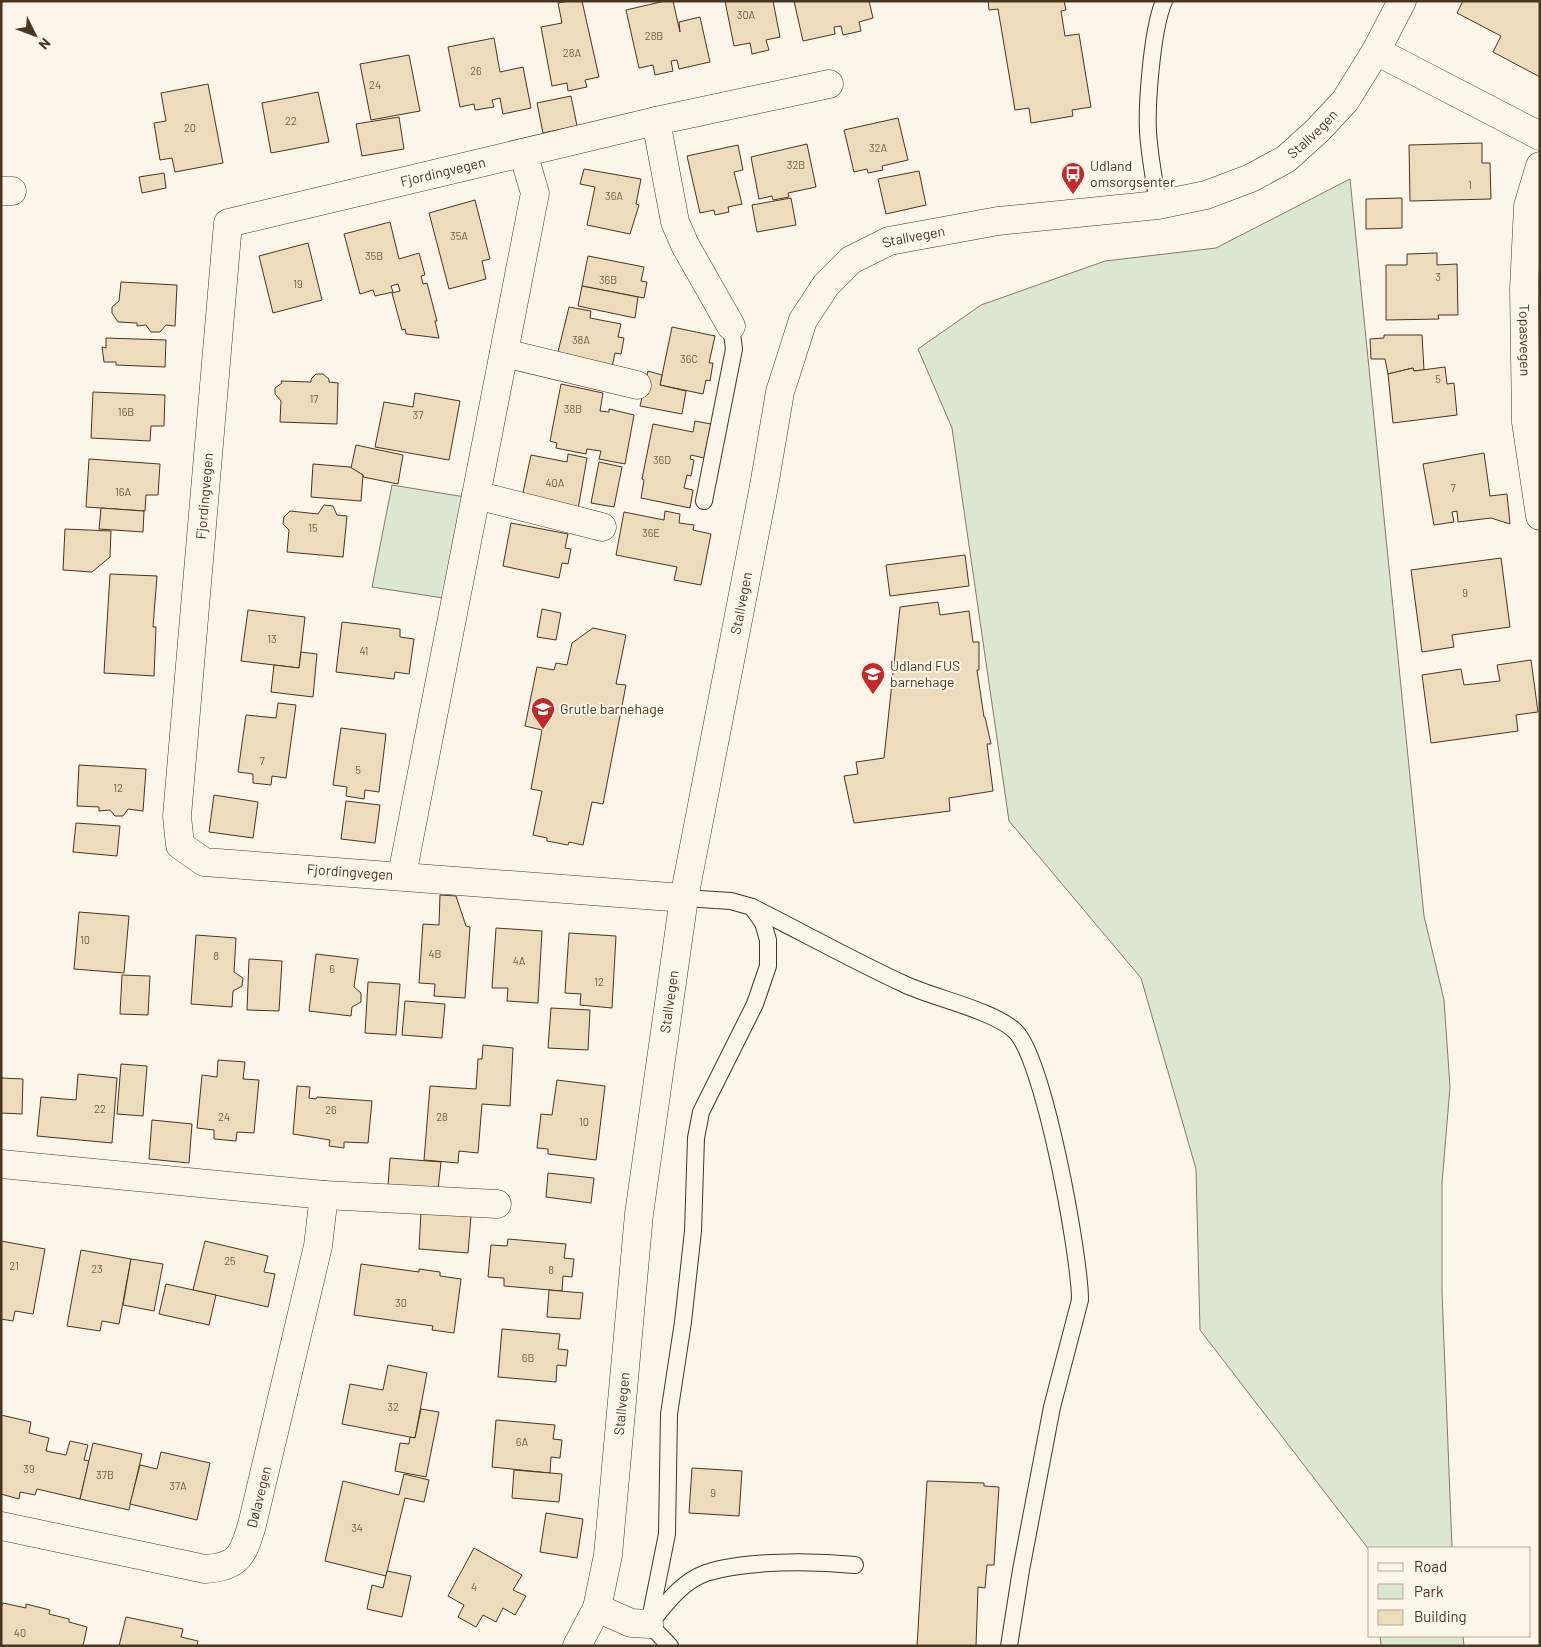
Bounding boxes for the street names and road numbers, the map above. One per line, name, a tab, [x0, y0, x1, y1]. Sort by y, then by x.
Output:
street label: Stallvegen	[1283, 106, 1341, 162]
street label: Fjordingvegen	[399, 153, 487, 190]
street label: Stallvegen	[879, 222, 946, 251]
street label: Topasvegen	[1516, 304, 1534, 376]
street label: Fjordingvegen	[192, 452, 216, 540]
street label: Stallvegen	[726, 570, 755, 636]
street label: Fjordingvegen	[306, 860, 394, 883]
street label: Stallvegen	[656, 969, 682, 1034]
street label: Stallvegen	[610, 1371, 633, 1436]
street label: Dølavegen	[243, 1464, 274, 1529]

